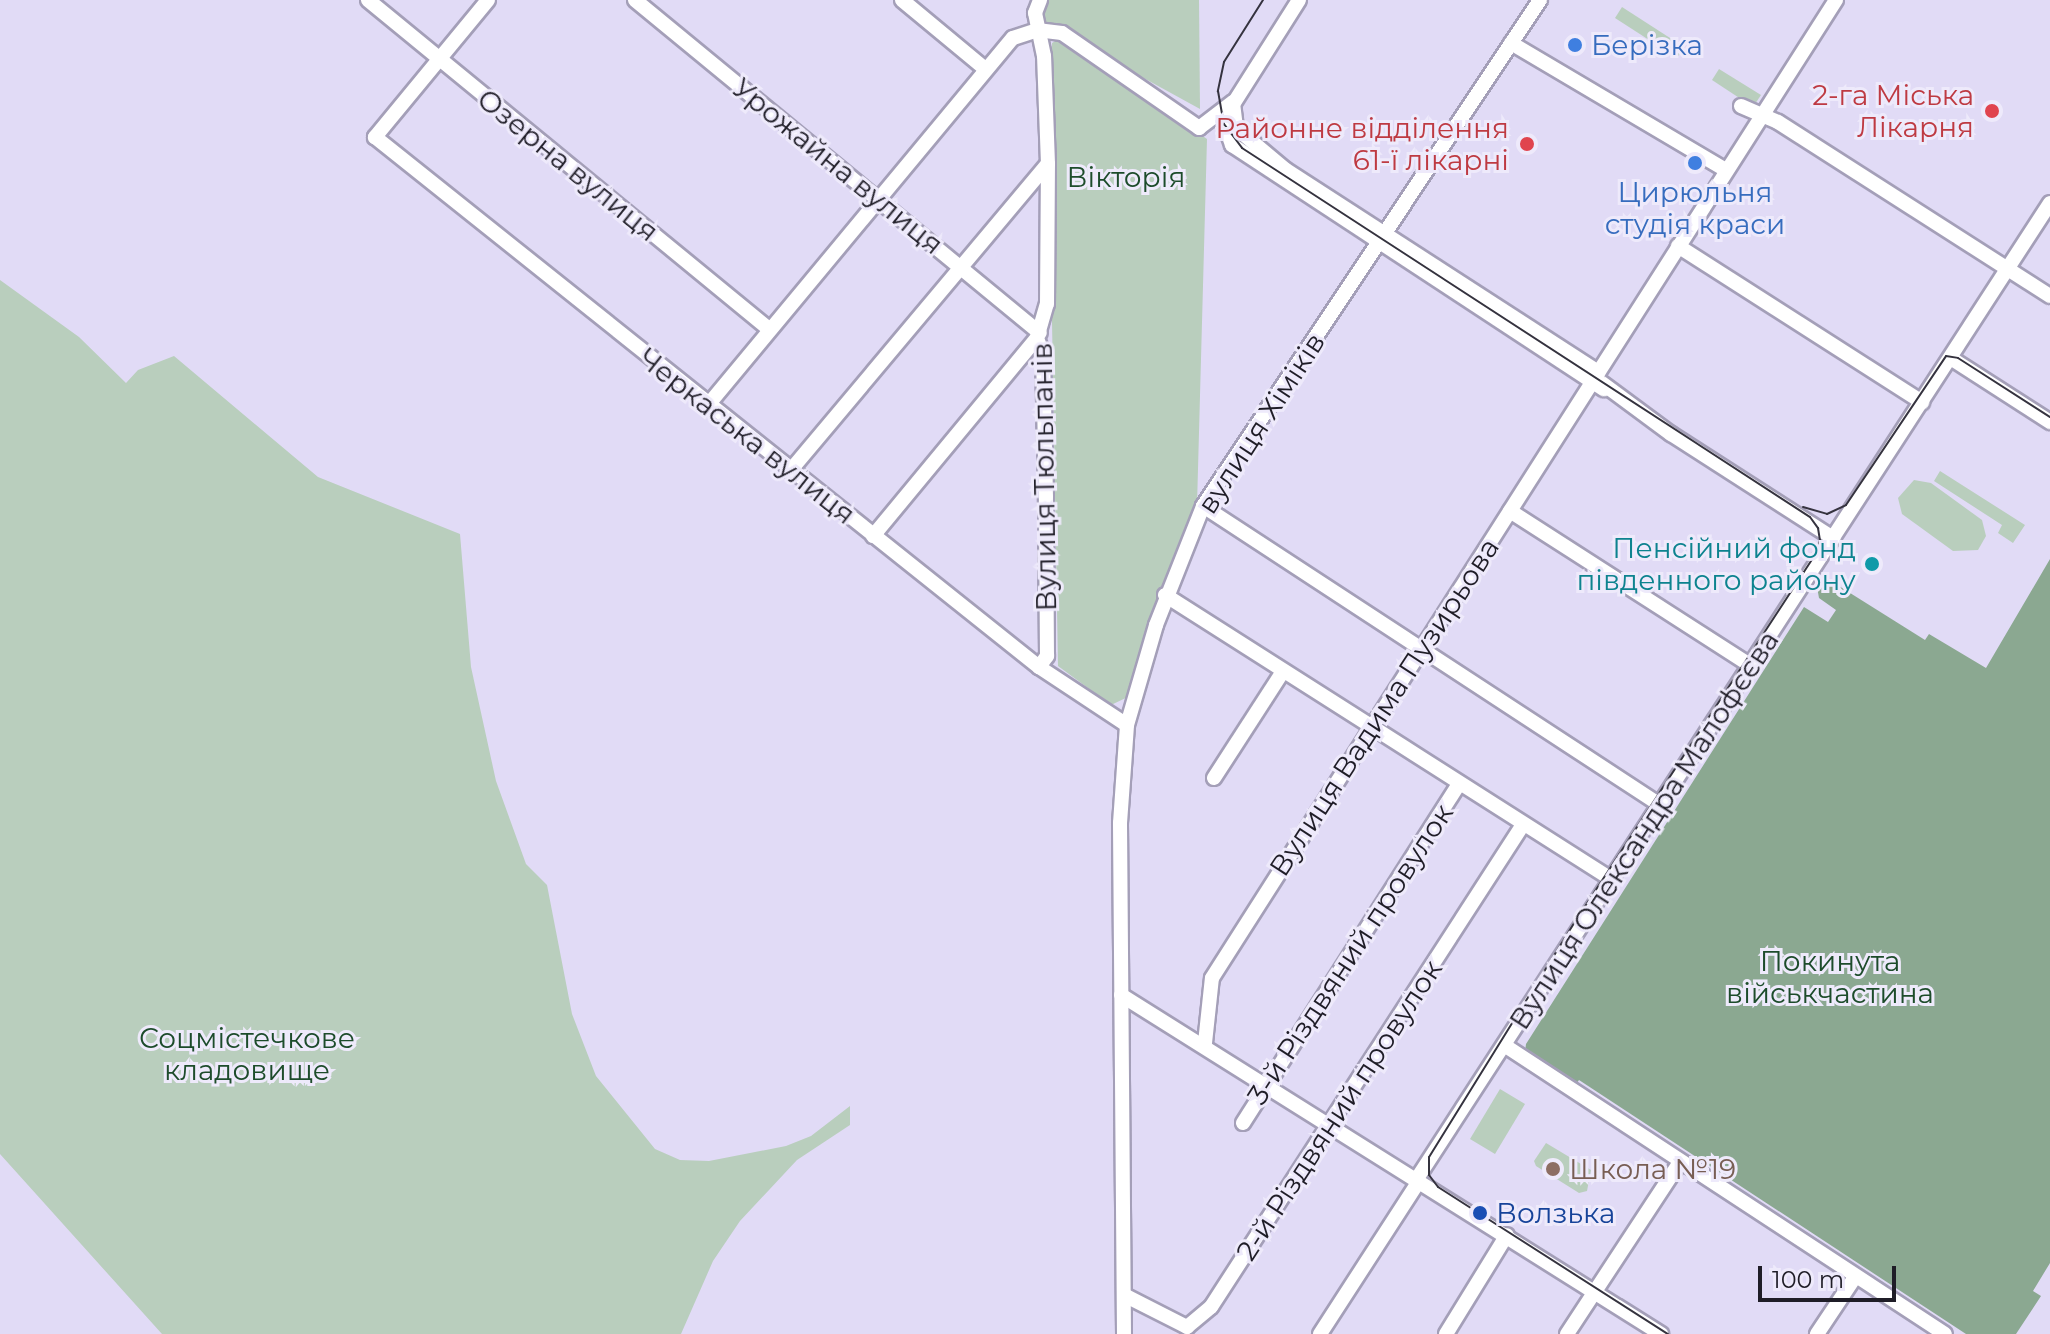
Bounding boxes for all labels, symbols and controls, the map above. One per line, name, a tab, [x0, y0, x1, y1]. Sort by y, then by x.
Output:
place label: Берізка	[1591, 28, 1703, 62]
marker: Берізка	[1566, 36, 1584, 54]
street label: Урожайна вулиця	[726, 71, 950, 261]
place label: 2-га Міська Лікарня	[1812, 78, 1974, 144]
street label: Озерна вулиця	[471, 82, 665, 248]
marker: 2-га Міська Лікарня	[1981, 100, 2003, 122]
place label: Районне відділення 61-ї лікарні	[1215, 111, 1509, 177]
marker: Районне відділення 61-ї лікарні	[1516, 133, 1538, 155]
marker: Цирюльня студія краси	[1686, 154, 1704, 172]
park label: Вікторія	[1067, 160, 1185, 194]
place label: Цирюльня студія краси	[1605, 175, 1785, 241]
street label: вулиця Хіміків	[1190, 326, 1332, 520]
street label: Черкаська вулиця	[632, 341, 862, 531]
street label: Вулиця Тюльпанів	[1025, 342, 1063, 612]
place label: Пенсійний фонд південного району	[1577, 531, 1856, 597]
street label: Вулиця Вадима Пузирьова	[1262, 532, 1506, 882]
marker: Пенсійний фонд південного району	[1863, 555, 1881, 573]
street label: Вулиця Олександра Малофєєва	[1502, 624, 1786, 1036]
street label: 3-й Різдвяний провулок	[1240, 797, 1460, 1111]
park label: Покинута військчастина	[1726, 944, 1934, 1010]
street label: 2-й Різдвяний провулок	[1229, 953, 1449, 1267]
park label: Соцмістечкове кладовище	[139, 1021, 355, 1087]
place label: Школа №19	[1569, 1152, 1736, 1186]
marker: Школа №19	[1544, 1160, 1562, 1178]
place label: Волзька	[1496, 1196, 1615, 1230]
marker: Волзька	[1471, 1204, 1489, 1222]
scale bar	[1762, 1250, 1900, 1300]
text: 100 m	[1772, 1265, 1844, 1294]

